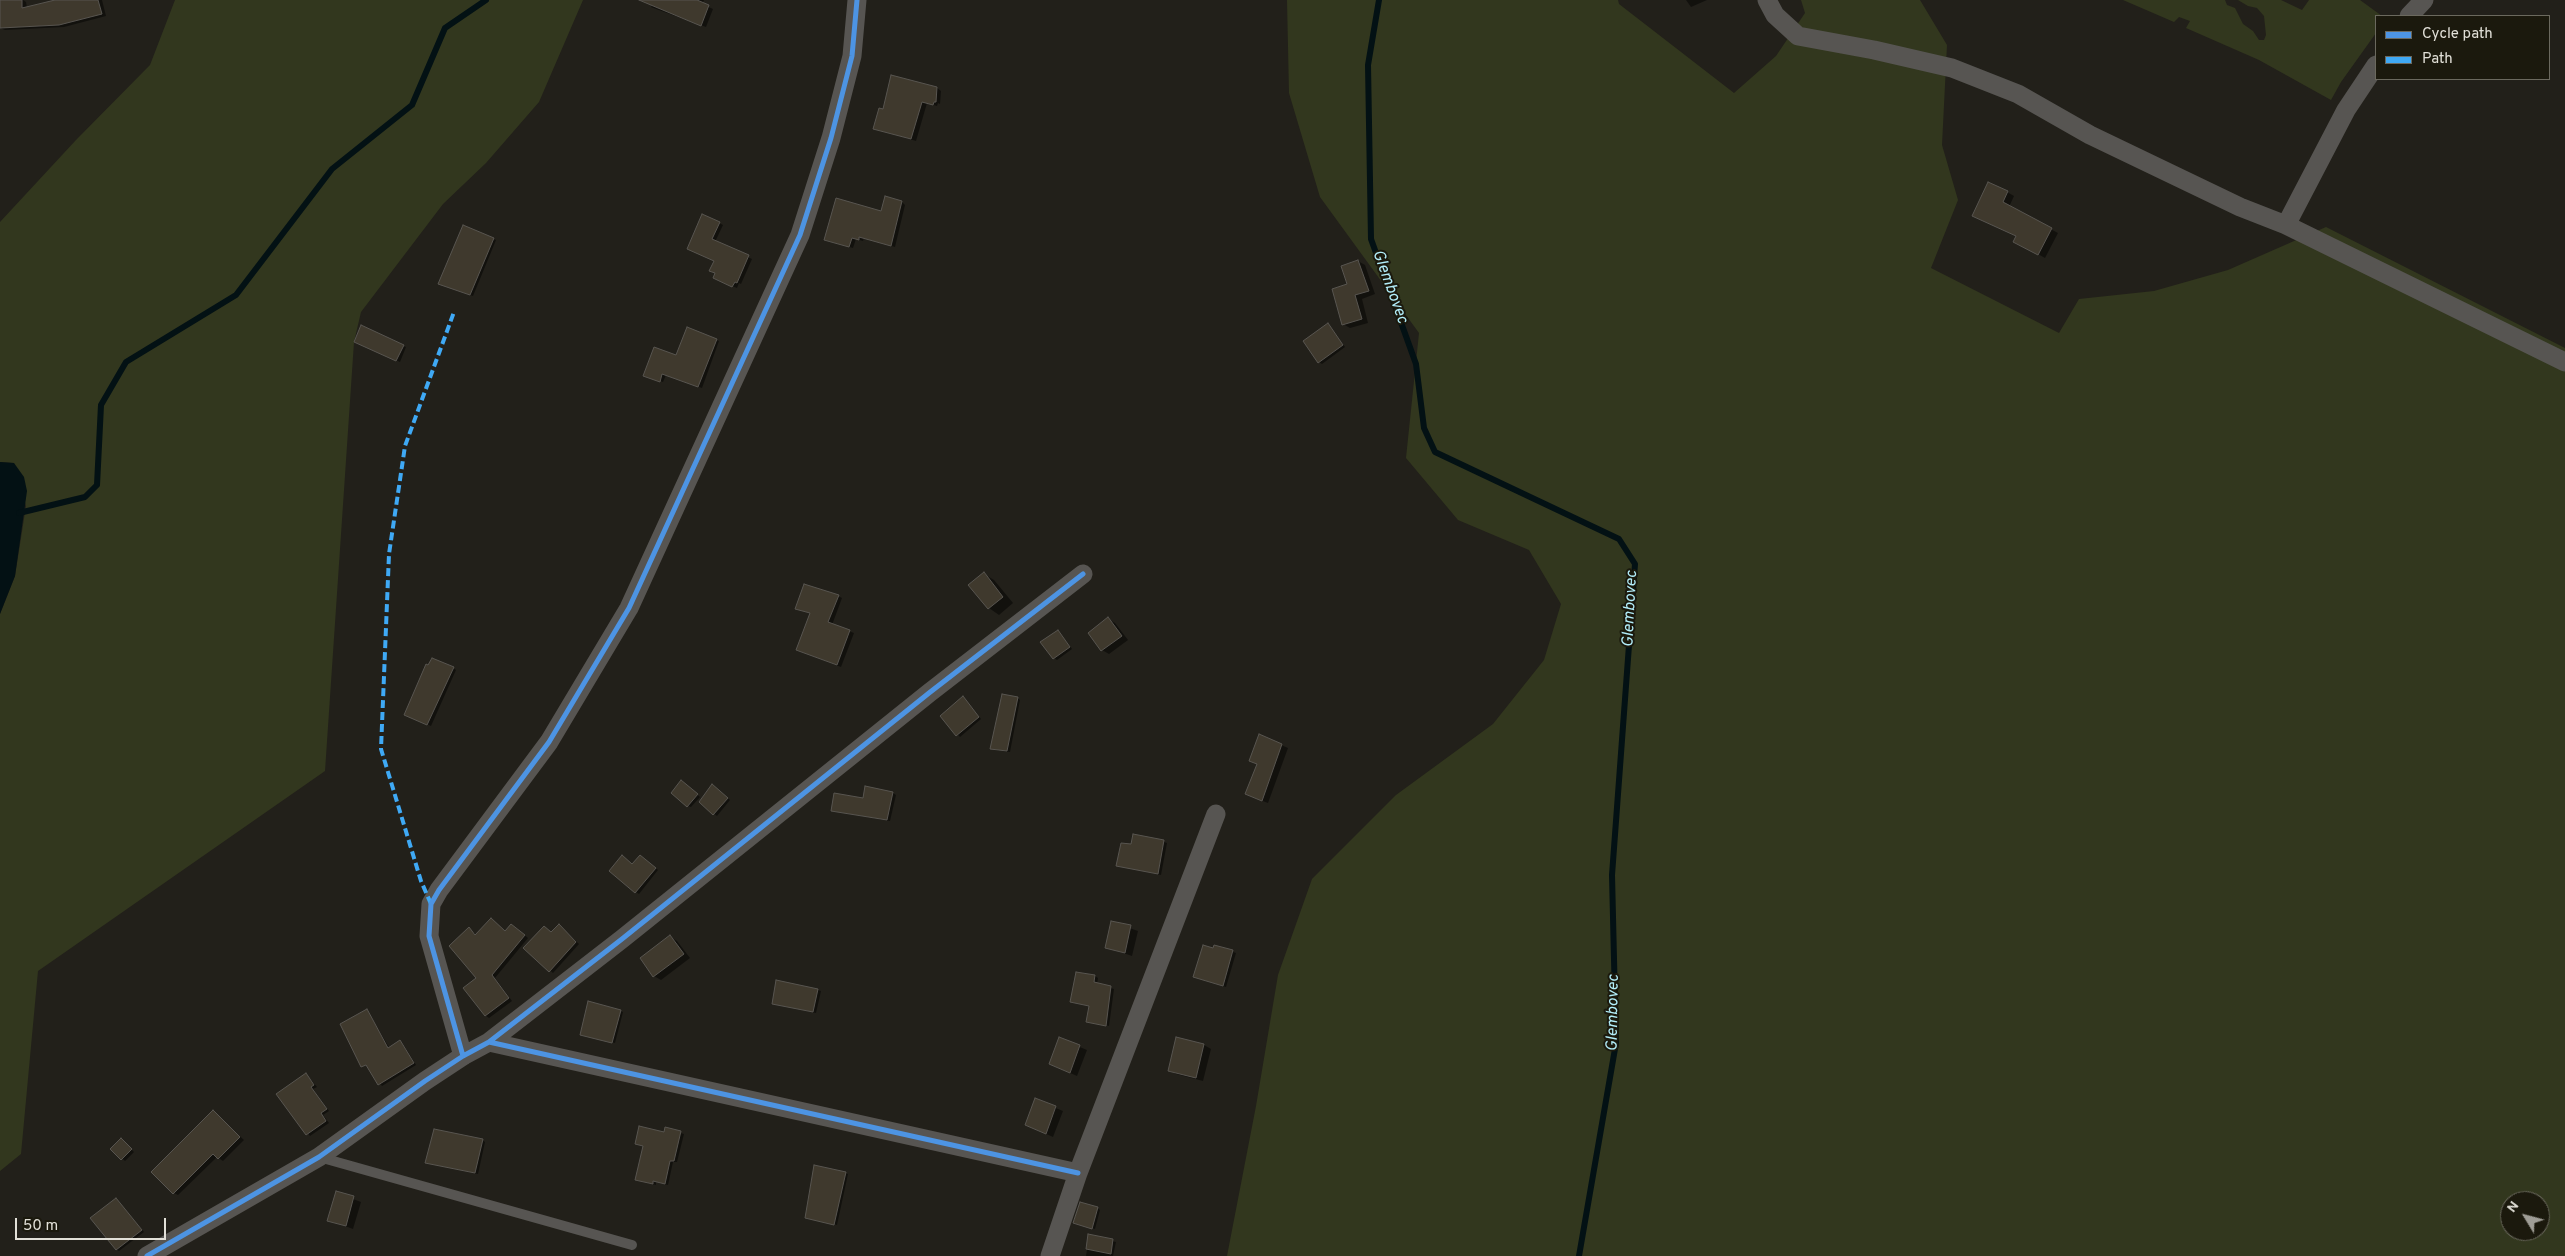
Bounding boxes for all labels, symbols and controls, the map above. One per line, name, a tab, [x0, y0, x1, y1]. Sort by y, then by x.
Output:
legend	[2375, 15, 2550, 80]
text: Cycle path	[2422, 25, 2493, 44]
text: Path	[2422, 50, 2453, 69]
water label: Glembovec	[1367, 248, 1411, 326]
water label: Glembovec	[1619, 570, 1643, 648]
water label: Glembovec	[1604, 974, 1624, 1052]
north arrow	[2500, 1191, 2550, 1241]
text: N	[2504, 1198, 2523, 1216]
scale bar	[18, 1208, 169, 1240]
text: 50 m	[23, 1217, 58, 1236]

